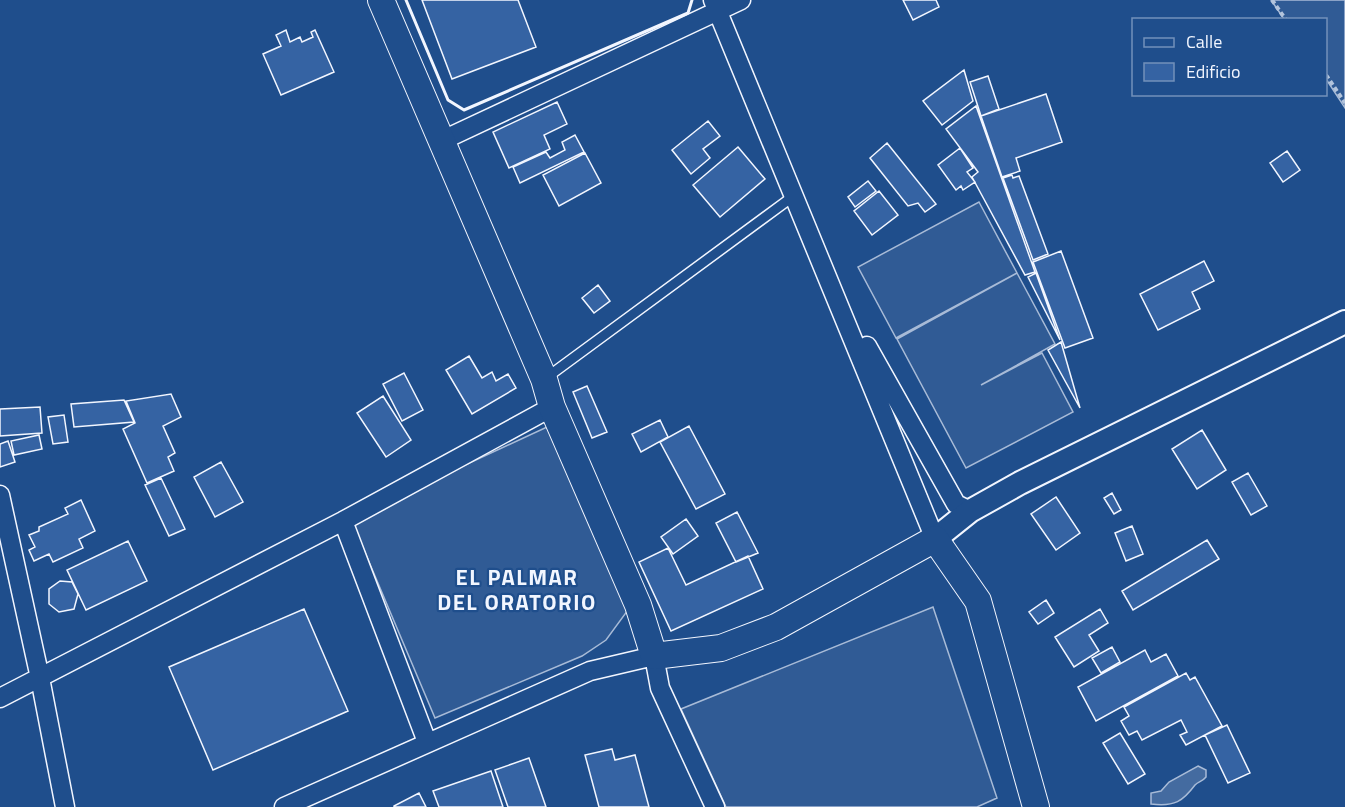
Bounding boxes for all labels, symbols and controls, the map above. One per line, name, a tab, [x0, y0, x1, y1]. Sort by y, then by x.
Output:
legend	[1132, 18, 1327, 96]
text: Calle	[1186, 28, 1222, 55]
text: Edificio	[1186, 58, 1240, 85]
district label: EL PALMAR DEL ORATORIO	[437, 560, 597, 619]

